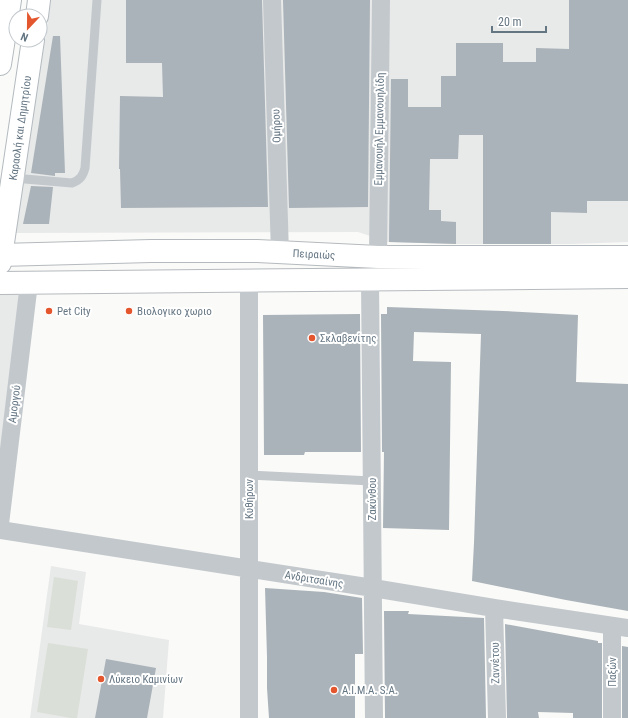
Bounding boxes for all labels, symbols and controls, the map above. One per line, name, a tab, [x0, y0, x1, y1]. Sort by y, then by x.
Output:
north arrow	[8, 8, 48, 48]
scale bar	[492, 8, 546, 34]
text: 20 m	[498, 15, 522, 29]
text: N	[19, 29, 30, 44]
street label: Εμμανουήλ Εμμανουηλίδη	[372, 72, 387, 186]
street label: Καραολή και Δημητρίου	[7, 75, 34, 181]
street label: Ομήρου	[269, 109, 284, 143]
street label: Πειραιώς	[292, 247, 336, 262]
place label: Pet City	[57, 305, 91, 318]
place label: Βιολογικο χωριο	[137, 305, 212, 318]
marker: Pet City	[44, 306, 54, 316]
marker: Βιολογικο χωριο	[124, 306, 134, 316]
place label: Σκλαβενίτης	[320, 332, 376, 345]
marker: Σκλαβενίτης	[307, 333, 317, 343]
street label: Αμοργού	[6, 384, 23, 424]
street label: Ζακύνθου	[366, 478, 379, 520]
street label: Κυθήρων	[243, 479, 256, 519]
street label: Ανδριτσαίνης	[284, 568, 344, 591]
street label: Ζαννέτου	[489, 642, 502, 684]
street label: Παξών	[606, 657, 619, 687]
place label: Λύκειο Καμινίων	[109, 673, 183, 686]
marker: Λύκειο Καμινίων	[96, 674, 106, 684]
place label: A.I.M.A. S.A.	[342, 684, 398, 697]
marker: A.I.M.A. S.A.	[329, 685, 339, 695]

